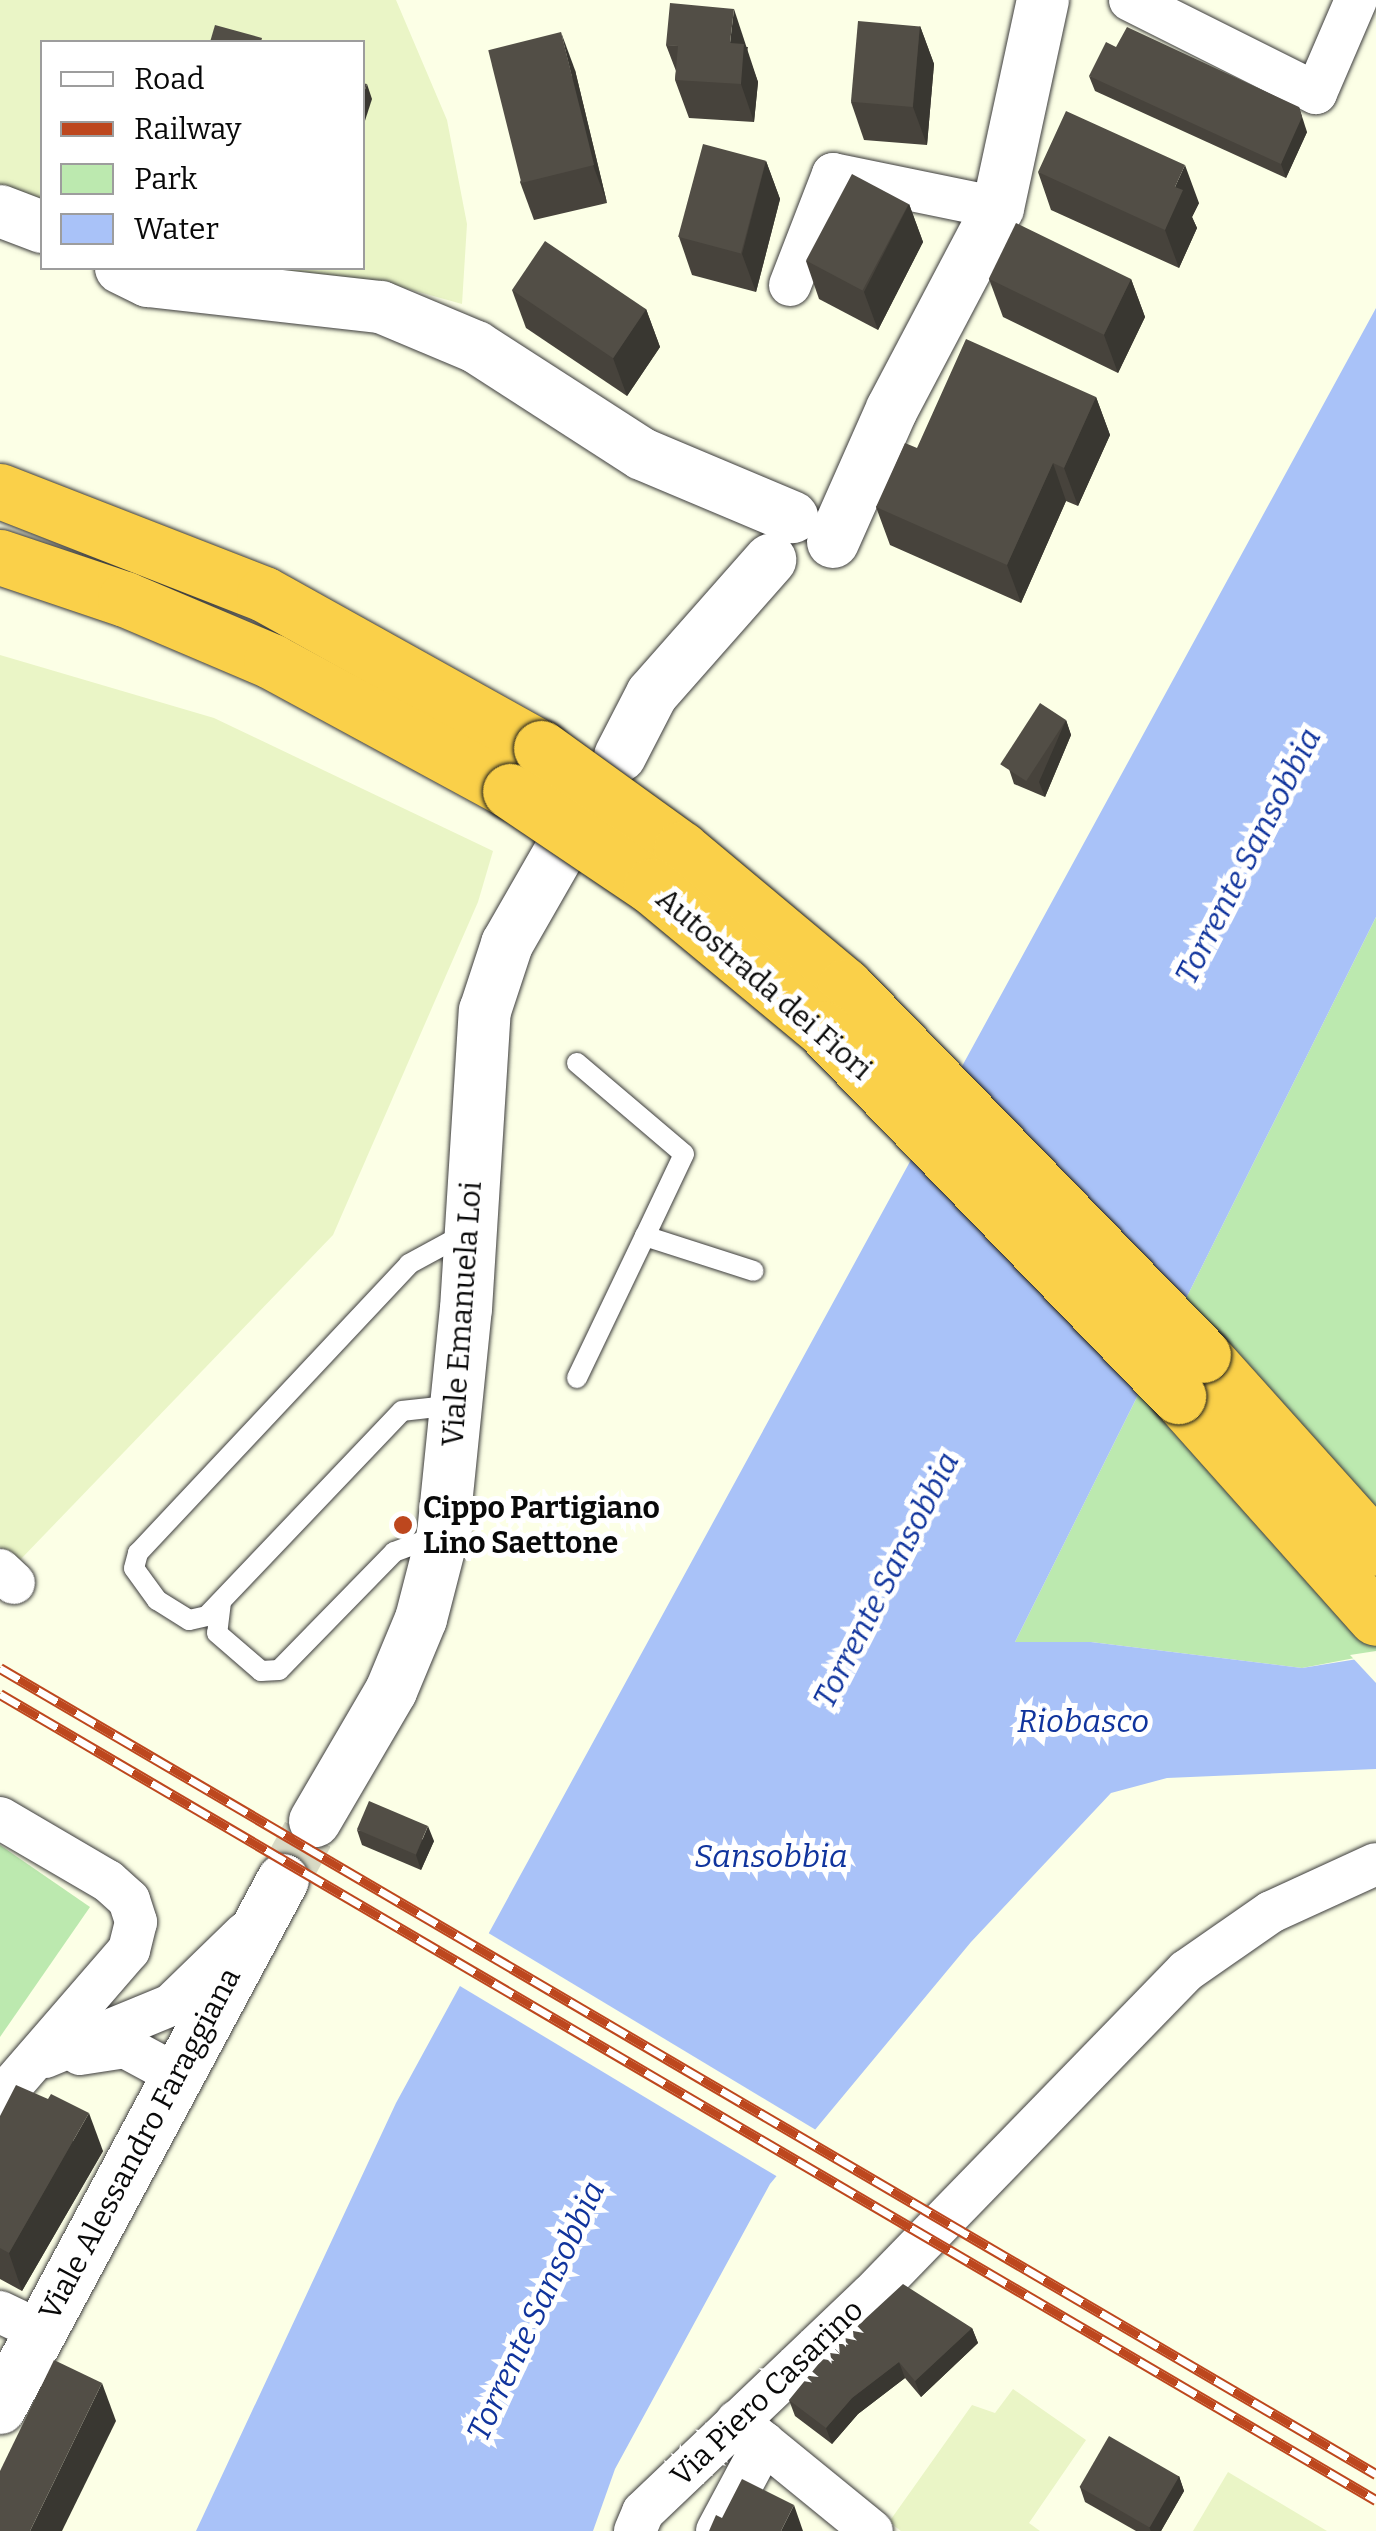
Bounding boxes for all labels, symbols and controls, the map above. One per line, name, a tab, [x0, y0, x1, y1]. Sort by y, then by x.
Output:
legend	[40, 40, 365, 270]
text: Road	[134, 61, 205, 97]
text: Railway	[134, 111, 241, 147]
text: Park	[134, 161, 197, 197]
text: Water	[134, 211, 219, 247]
water label: Torrente Sansobbia	[1167, 722, 1329, 990]
street label: Autostrada dei Fiori	[649, 881, 879, 1087]
street label: Viale Emanuela Loi	[435, 1180, 489, 1448]
water label: Torrente Sansobbia	[805, 1446, 967, 1714]
place label: Cippo Partigiano Lino Saettone	[423, 1490, 660, 1560]
marker: Cippo Partigiano Lino Saettone	[392, 1514, 414, 1536]
water label: Riobasco	[1017, 1702, 1149, 1740]
water label: Sansobbia	[694, 1837, 848, 1875]
street label: Viale Alessandro Faraggiana	[32, 1962, 248, 2326]
water label: Torrente Sansobbia	[459, 2175, 613, 2447]
street label: Via Piero Casarino	[663, 2292, 871, 2494]

